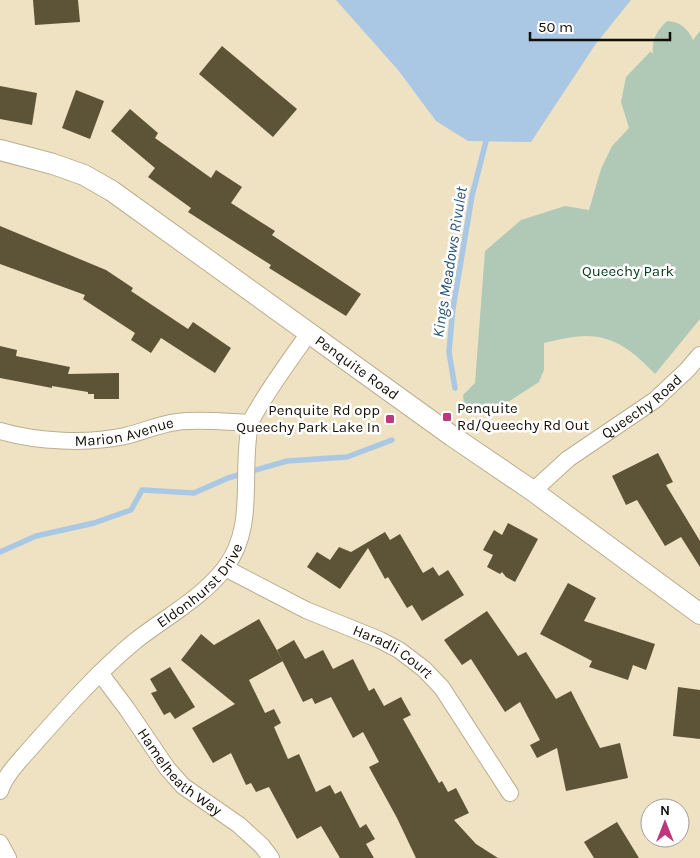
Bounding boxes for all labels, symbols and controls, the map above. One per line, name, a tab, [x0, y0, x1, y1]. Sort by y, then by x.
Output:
scale bar	[530, 10, 670, 42]
text: 50 m	[538, 18, 573, 36]
water label: Kings Meadows Rivulet	[428, 185, 471, 339]
park label: Queechy Park	[582, 262, 674, 280]
street label: Penquite Road	[312, 331, 402, 404]
street label: Queechy Road	[598, 370, 686, 443]
place label: Penquite Rd/Queechy Rd Out	[457, 399, 590, 434]
place label: Penquite Rd opp Queechy Park Lake In	[236, 401, 380, 436]
marker: Penquite Rd/Queechy Rd Out	[441, 411, 453, 423]
marker: Penquite Rd opp Queechy Park Lake In	[384, 413, 396, 425]
street label: Marion Avenue	[74, 414, 175, 450]
street label: Eldonhurst Drive	[153, 541, 246, 631]
street label: Haradli Court	[350, 621, 437, 682]
street label: Hamelheath Way	[134, 725, 225, 819]
north arrow	[640, 798, 690, 848]
text: N	[660, 802, 670, 819]

